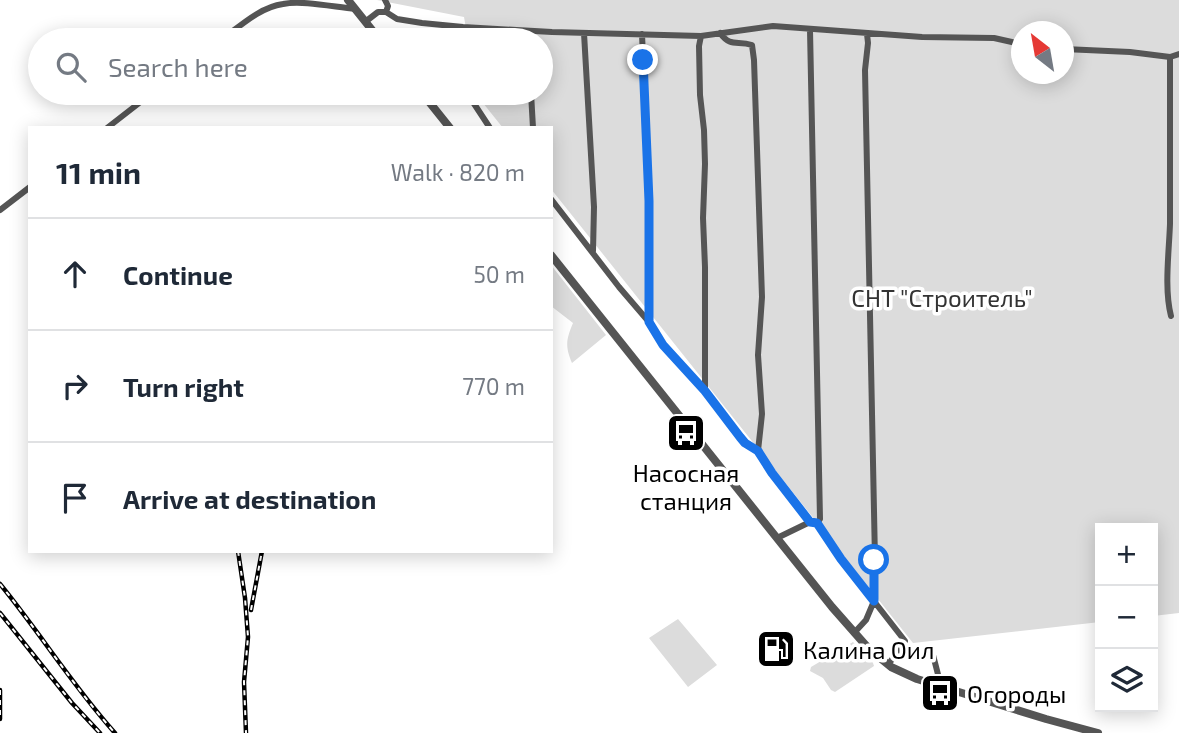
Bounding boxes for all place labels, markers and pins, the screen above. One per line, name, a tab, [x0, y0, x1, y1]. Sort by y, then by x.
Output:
bus stop icon: Насосная станция	[665, 412, 707, 454]
place label: Насосная станция	[633, 458, 739, 515]
fuel station icon: Калина Оил	[755, 628, 797, 670]
place label: Калина Оил	[803, 635, 934, 664]
bus stop icon: Огороды	[919, 672, 961, 714]
place label: Огороды	[967, 679, 1066, 708]

